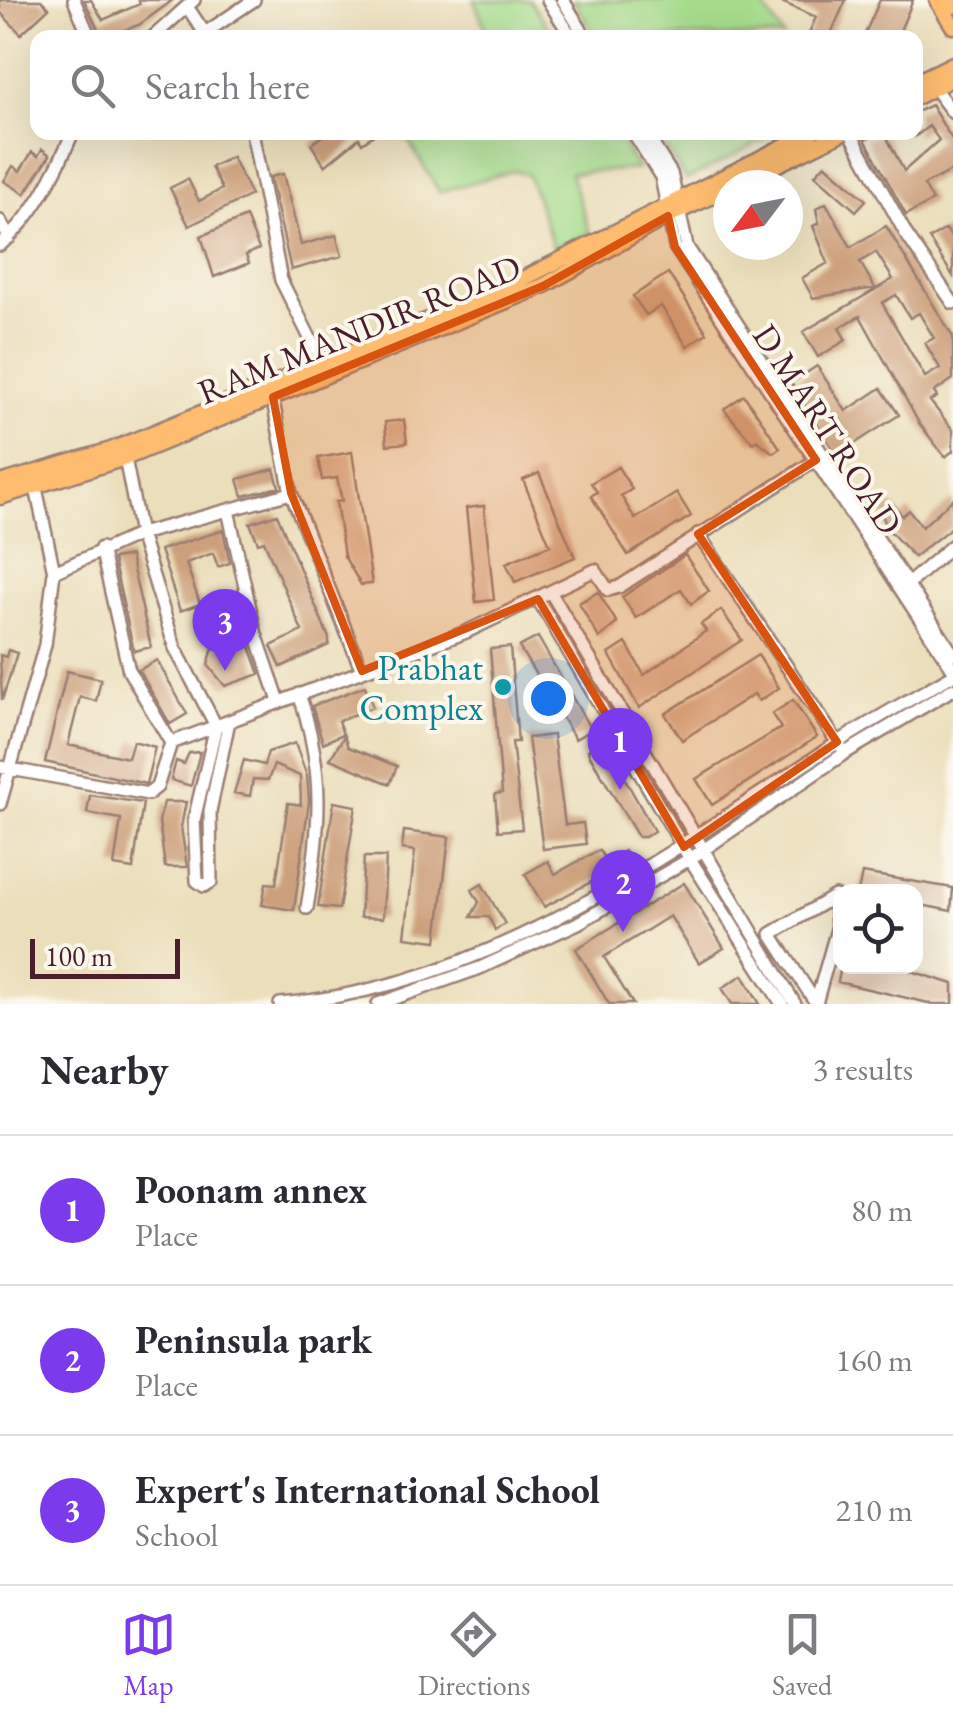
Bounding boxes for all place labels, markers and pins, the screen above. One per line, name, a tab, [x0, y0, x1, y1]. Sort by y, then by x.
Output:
pin: 3	[192, 588, 258, 671]
place label: Prabhat Complex	[359, 645, 483, 730]
marker: Prabhat Complex	[492, 676, 514, 698]
pin: 1	[588, 708, 652, 790]
pin: 2	[590, 850, 656, 932]

